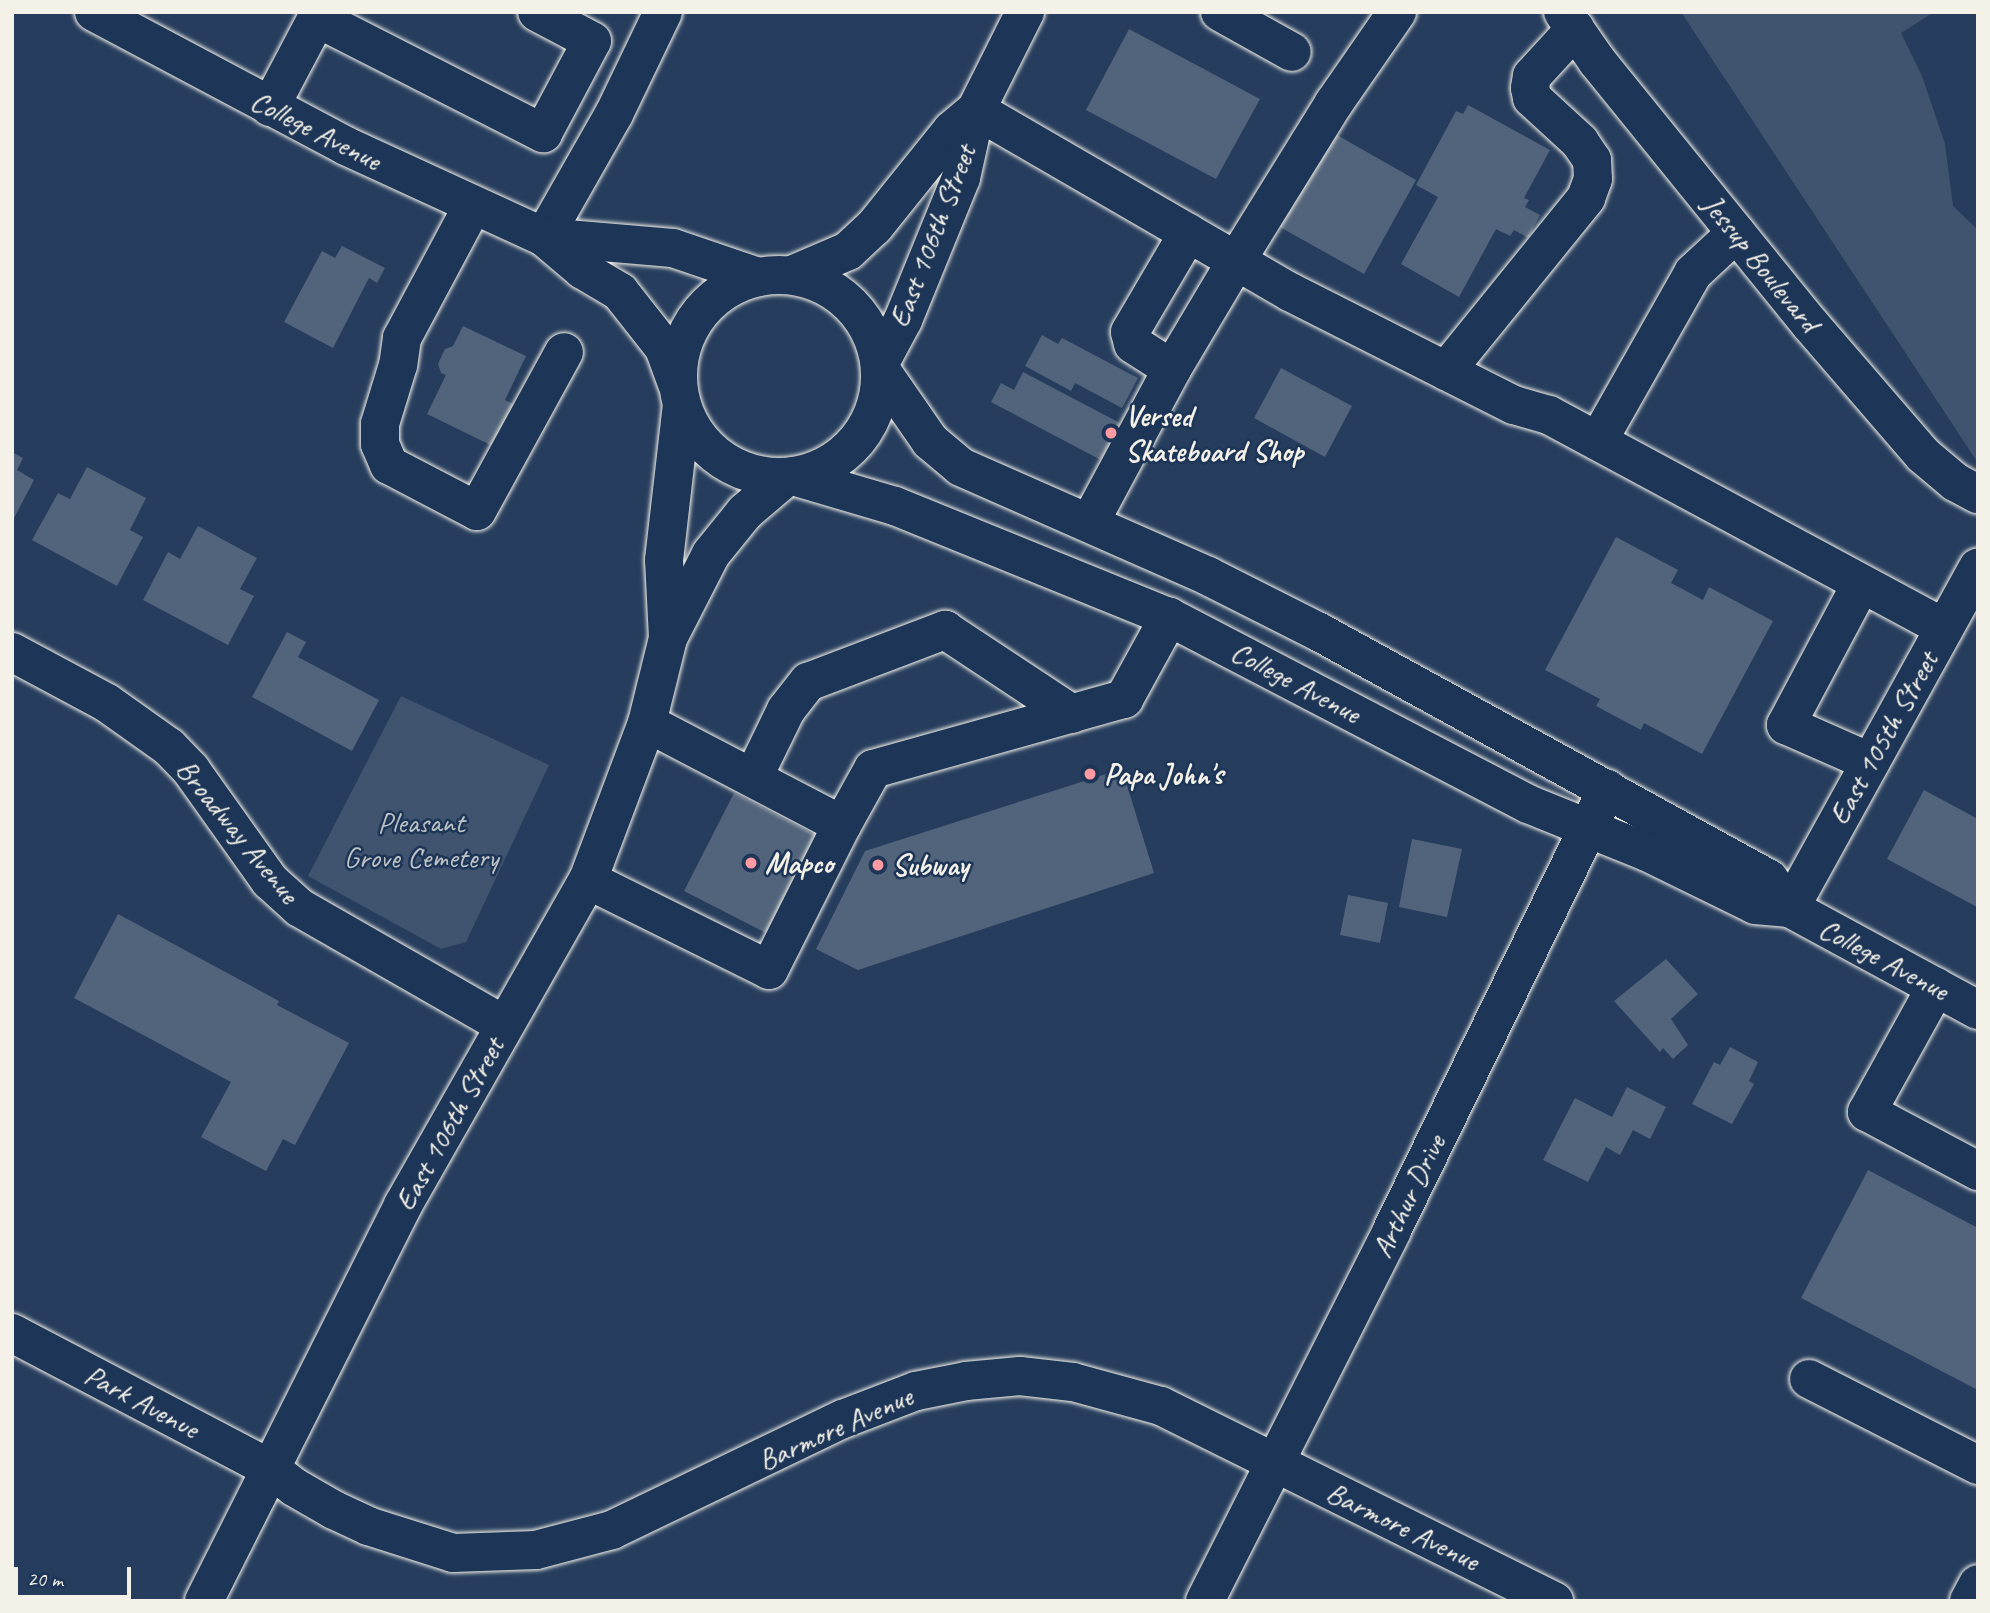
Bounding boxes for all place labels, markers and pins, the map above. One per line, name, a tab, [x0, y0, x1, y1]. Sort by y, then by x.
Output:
place label: Versed Skateboard Shop	[1125, 398, 1304, 468]
marker: Versed Skateboard Shop	[1103, 425, 1119, 441]
place label: Papa John's	[1104, 756, 1223, 792]
marker: Papa John's	[1082, 766, 1098, 782]
place label: Mapco	[765, 845, 833, 881]
place label: Subway	[892, 847, 968, 883]
marker: Mapco	[743, 855, 759, 871]
marker: Subway	[870, 857, 886, 873]

